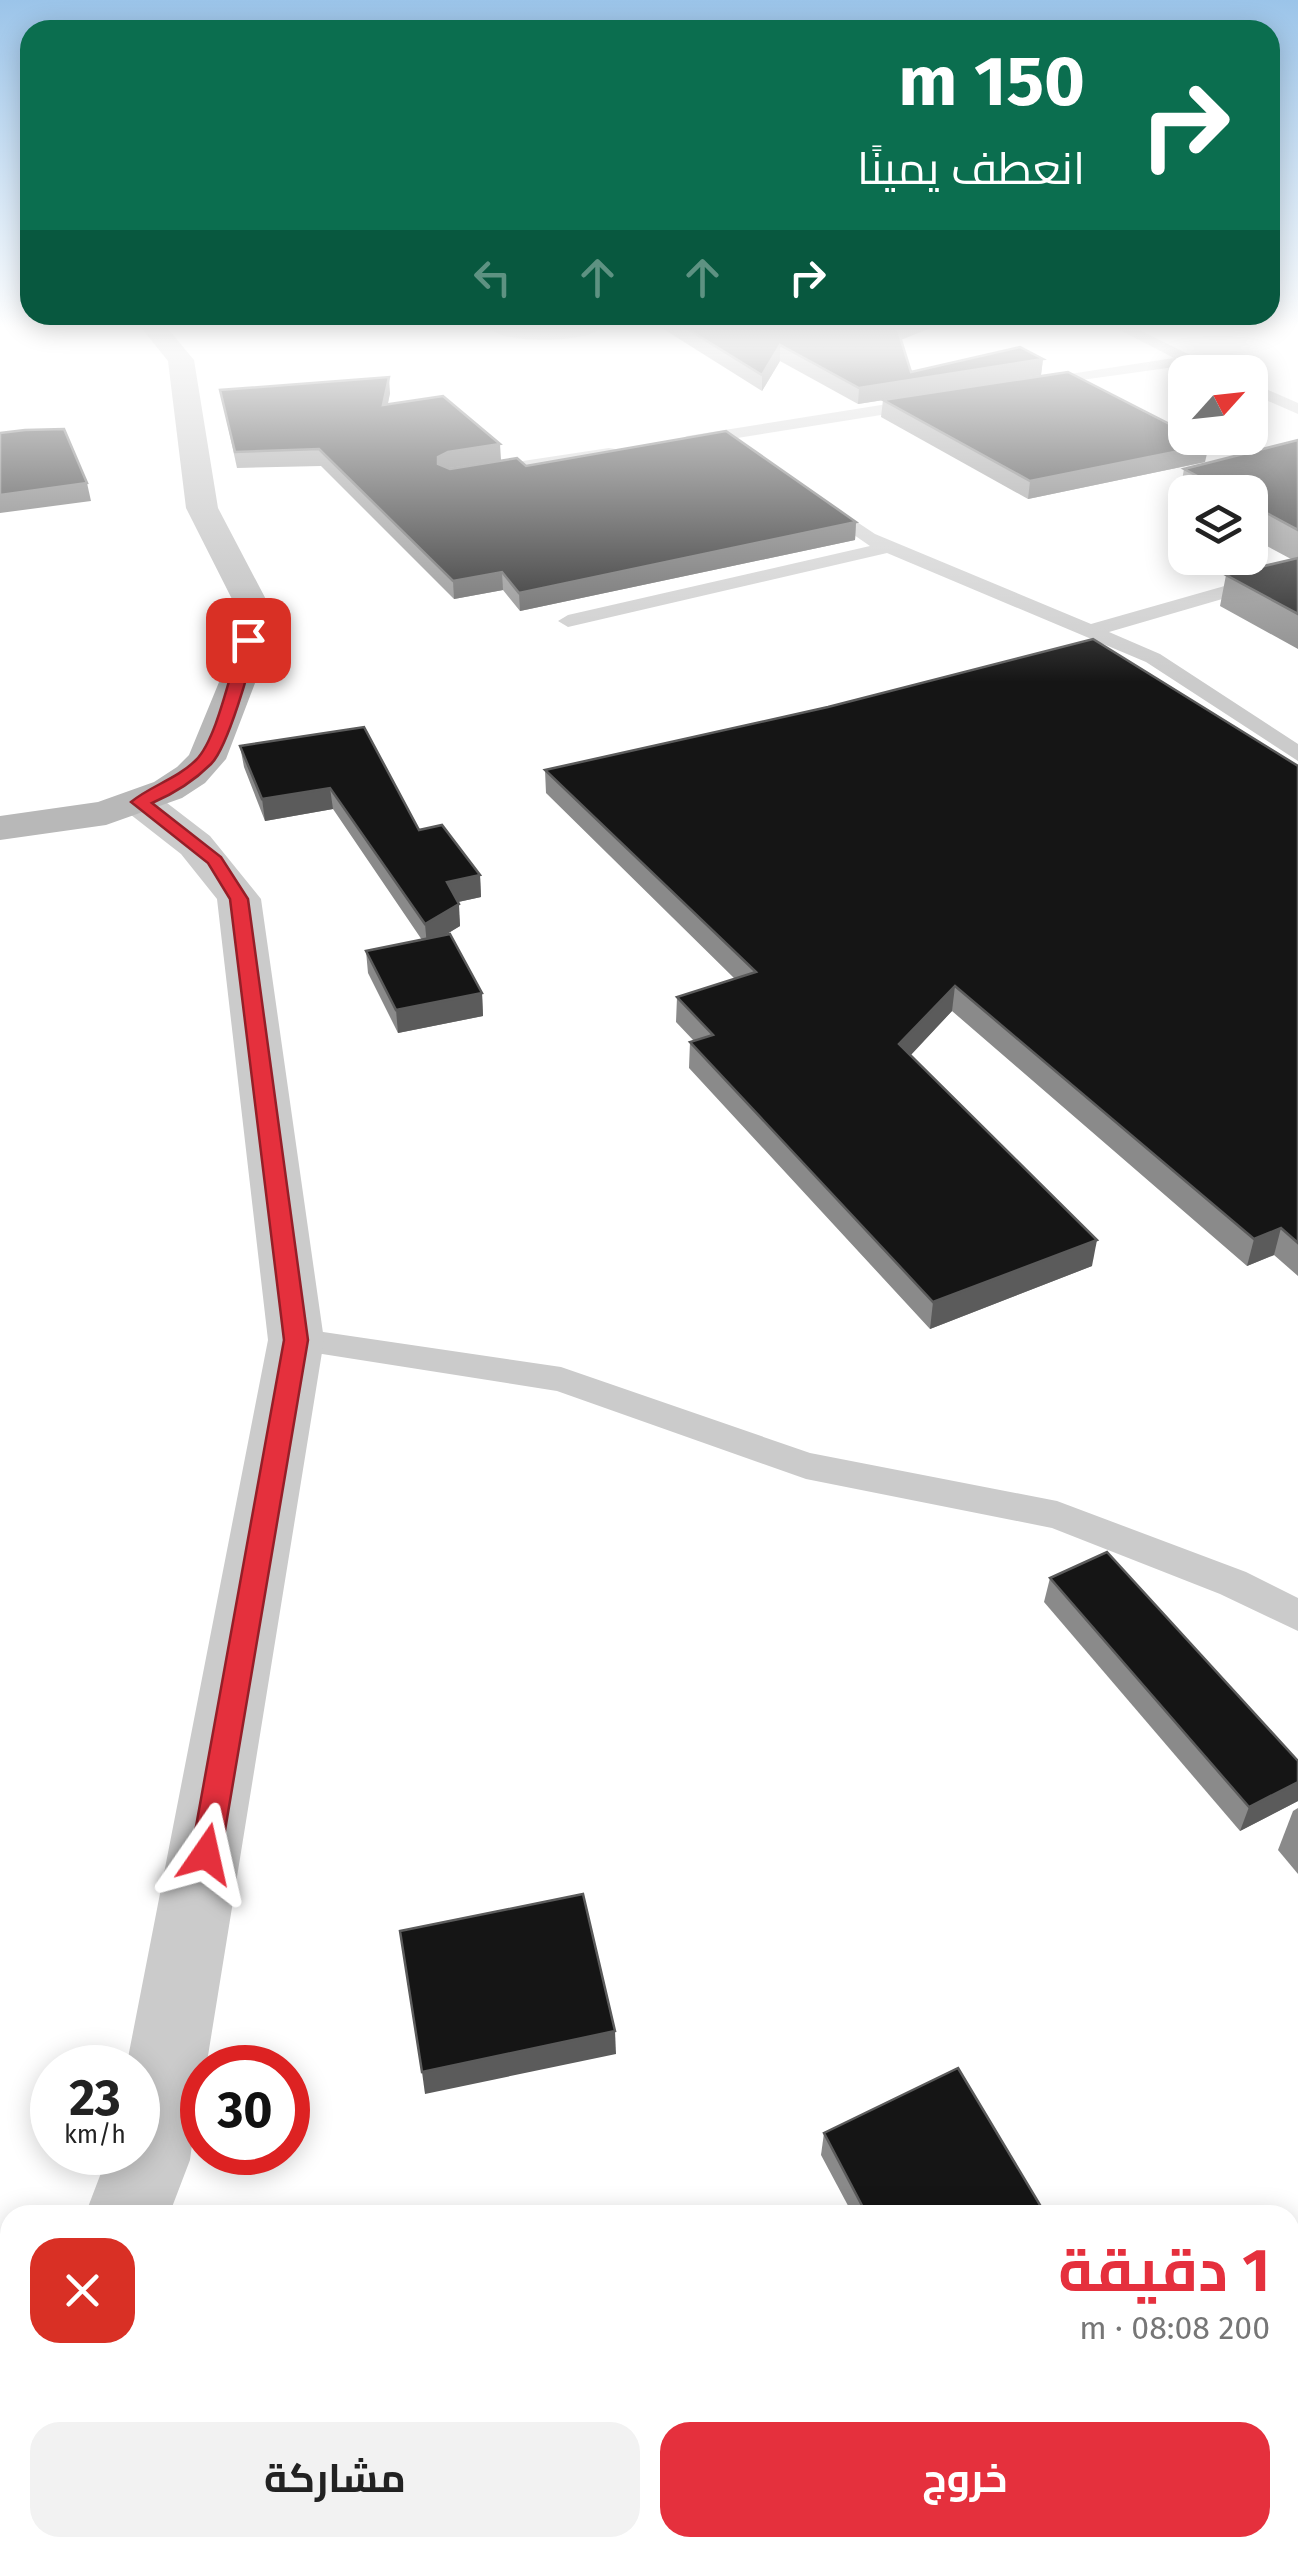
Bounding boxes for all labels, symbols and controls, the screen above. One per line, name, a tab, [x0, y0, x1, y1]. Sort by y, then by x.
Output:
text: 150 m	[898, 40, 1085, 124]
icon: right	[1120, 60, 1250, 190]
text: انعطف يمينًا	[857, 142, 1085, 196]
icon: left	[465, 250, 520, 305]
icon: ahead	[570, 250, 625, 305]
icon: ahead	[675, 250, 730, 305]
icon: right	[780, 250, 835, 305]
north arrow	[1168, 355, 1268, 455]
map controls	[1168, 355, 1268, 575]
button: layers	[1168, 475, 1268, 575]
pin	[206, 598, 291, 683]
icon: arrive	[221, 613, 276, 668]
position arrow	[154, 1802, 258, 1906]
speed limit sign: 30	[180, 2045, 310, 2175]
text: 23	[69, 2068, 121, 2128]
text: km/h	[64, 2120, 126, 2150]
text: 1 دقيقة	[1058, 2235, 1270, 2307]
button: close	[30, 2238, 135, 2343]
text: 200 m · 08:08	[1079, 2309, 1270, 2347]
button: مشاركة	[30, 2422, 640, 2537]
button: خروج	[660, 2422, 1270, 2537]

